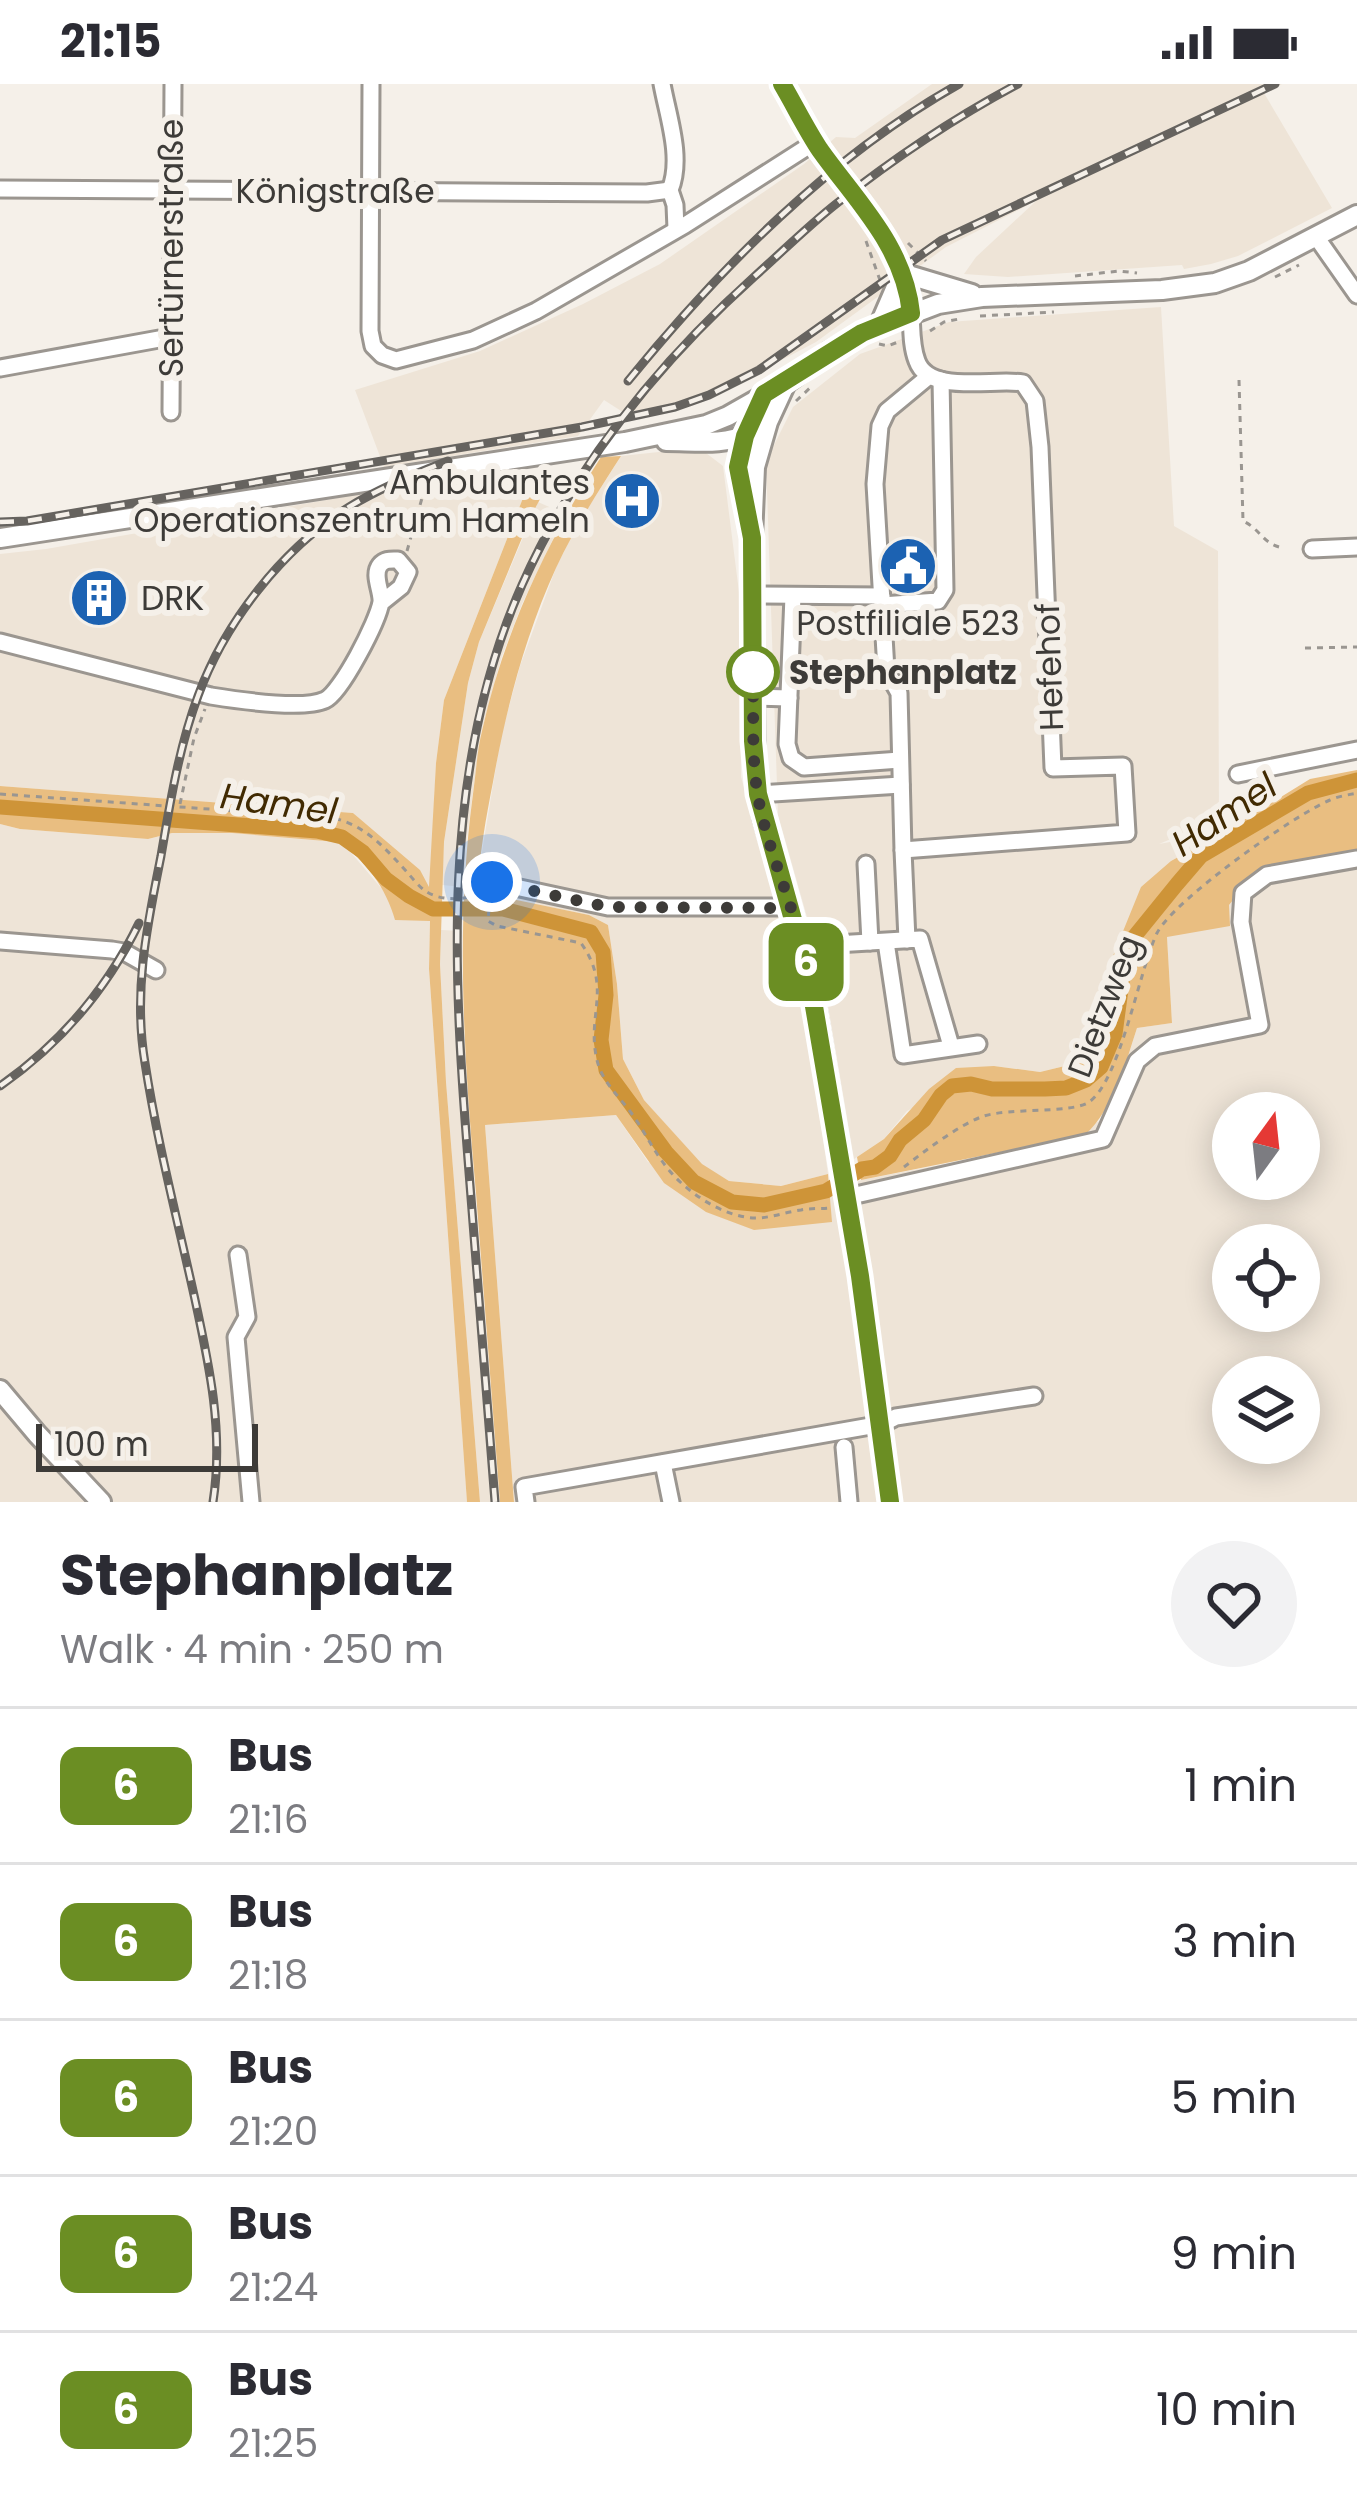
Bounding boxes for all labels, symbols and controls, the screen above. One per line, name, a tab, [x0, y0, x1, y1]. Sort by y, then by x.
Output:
text: 21:15	[60, 10, 162, 73]
street label: Sertürnerstraße	[148, 119, 195, 377]
street label: Königstraße	[235, 168, 435, 215]
place label: Ambulantes Operationszentrum Hameln	[133, 459, 590, 544]
hospital icon: Ambulantes Operationszentrum Hameln	[601, 470, 663, 532]
public building icon: Postfiliale 523	[877, 535, 939, 597]
building icon: DRK	[68, 567, 130, 629]
place label: DRK	[141, 575, 204, 622]
place label: Postfiliale 523	[796, 600, 1020, 647]
street label: Hefehof	[1024, 602, 1075, 732]
marker: Stephanplatz	[728, 647, 778, 697]
place label: Stephanplatz	[789, 649, 1017, 696]
water label: Hamel	[1161, 760, 1287, 868]
water label: Hamel	[217, 770, 341, 837]
your location	[462, 852, 522, 912]
line badge: 6	[767, 923, 845, 1001]
street label: Dietzweg	[1056, 928, 1153, 1084]
text: 6	[793, 932, 819, 991]
north arrow	[1212, 1092, 1320, 1200]
map controls	[1212, 1092, 1320, 1464]
button: locate	[1212, 1224, 1320, 1332]
button: layers	[1212, 1356, 1320, 1464]
scale bar	[36, 1418, 258, 1471]
text: 100 m	[54, 1421, 149, 1468]
text: Stephanplatz	[60, 1535, 453, 1615]
button: heart	[1171, 1541, 1297, 1667]
text: Walk · 4 min · 250 m	[60, 1622, 444, 1677]
text: Bus	[228, 1724, 313, 1787]
text: 1 min	[1184, 1754, 1297, 1817]
text: 6	[113, 1756, 139, 1815]
text: 21:16	[228, 1792, 308, 1847]
text: Bus	[228, 1880, 313, 1943]
text: 3 min	[1172, 1910, 1297, 1973]
text: 6	[113, 1912, 139, 1971]
text: 21:18	[228, 1948, 308, 2003]
text: Bus	[228, 2036, 313, 2099]
text: 5 min	[1171, 2066, 1297, 2129]
text: 6	[113, 2068, 139, 2127]
text: 21:20	[228, 2104, 318, 2159]
text: Bus	[228, 2192, 313, 2255]
text: 9 min	[1170, 2222, 1297, 2285]
text: 6	[113, 2224, 139, 2283]
text: 21:24	[228, 2260, 318, 2315]
text: Bus	[228, 2348, 313, 2411]
text: 10 min	[1156, 2378, 1297, 2441]
text: 6	[113, 2380, 139, 2439]
text: 21:25	[228, 2416, 318, 2471]

